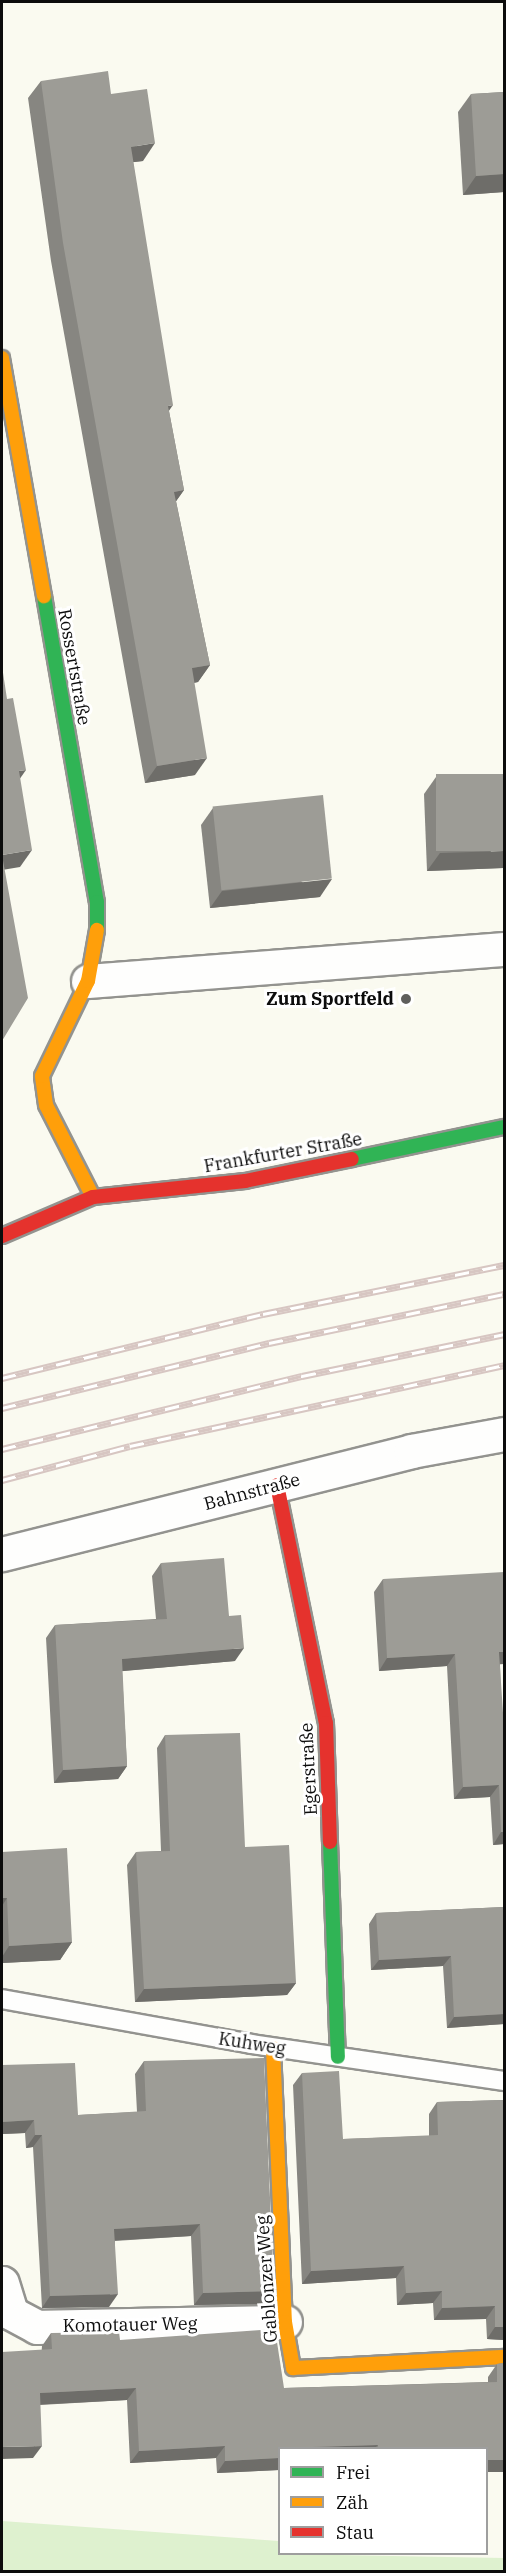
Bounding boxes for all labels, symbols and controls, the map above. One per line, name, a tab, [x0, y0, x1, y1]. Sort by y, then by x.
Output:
street label: Rossertstraße	[53, 607, 95, 727]
place label: Zum Sportfeld	[266, 988, 394, 1010]
marker: Zum Sportfeld	[399, 992, 413, 1006]
street label: Frankfurter Straße	[202, 1128, 364, 1178]
street label: Bahnstraße	[202, 1469, 302, 1515]
street label: Egerstraße	[296, 1722, 322, 1816]
street label: Kuhweg	[217, 2028, 287, 2060]
street label: Gablonzer Weg	[252, 2215, 282, 2343]
street label: Komotauer Weg	[62, 2313, 198, 2337]
legend	[278, 2447, 488, 2555]
text: Frei	[336, 2461, 370, 2484]
text: Zäh	[336, 2491, 369, 2514]
text: Stau	[336, 2521, 374, 2544]

